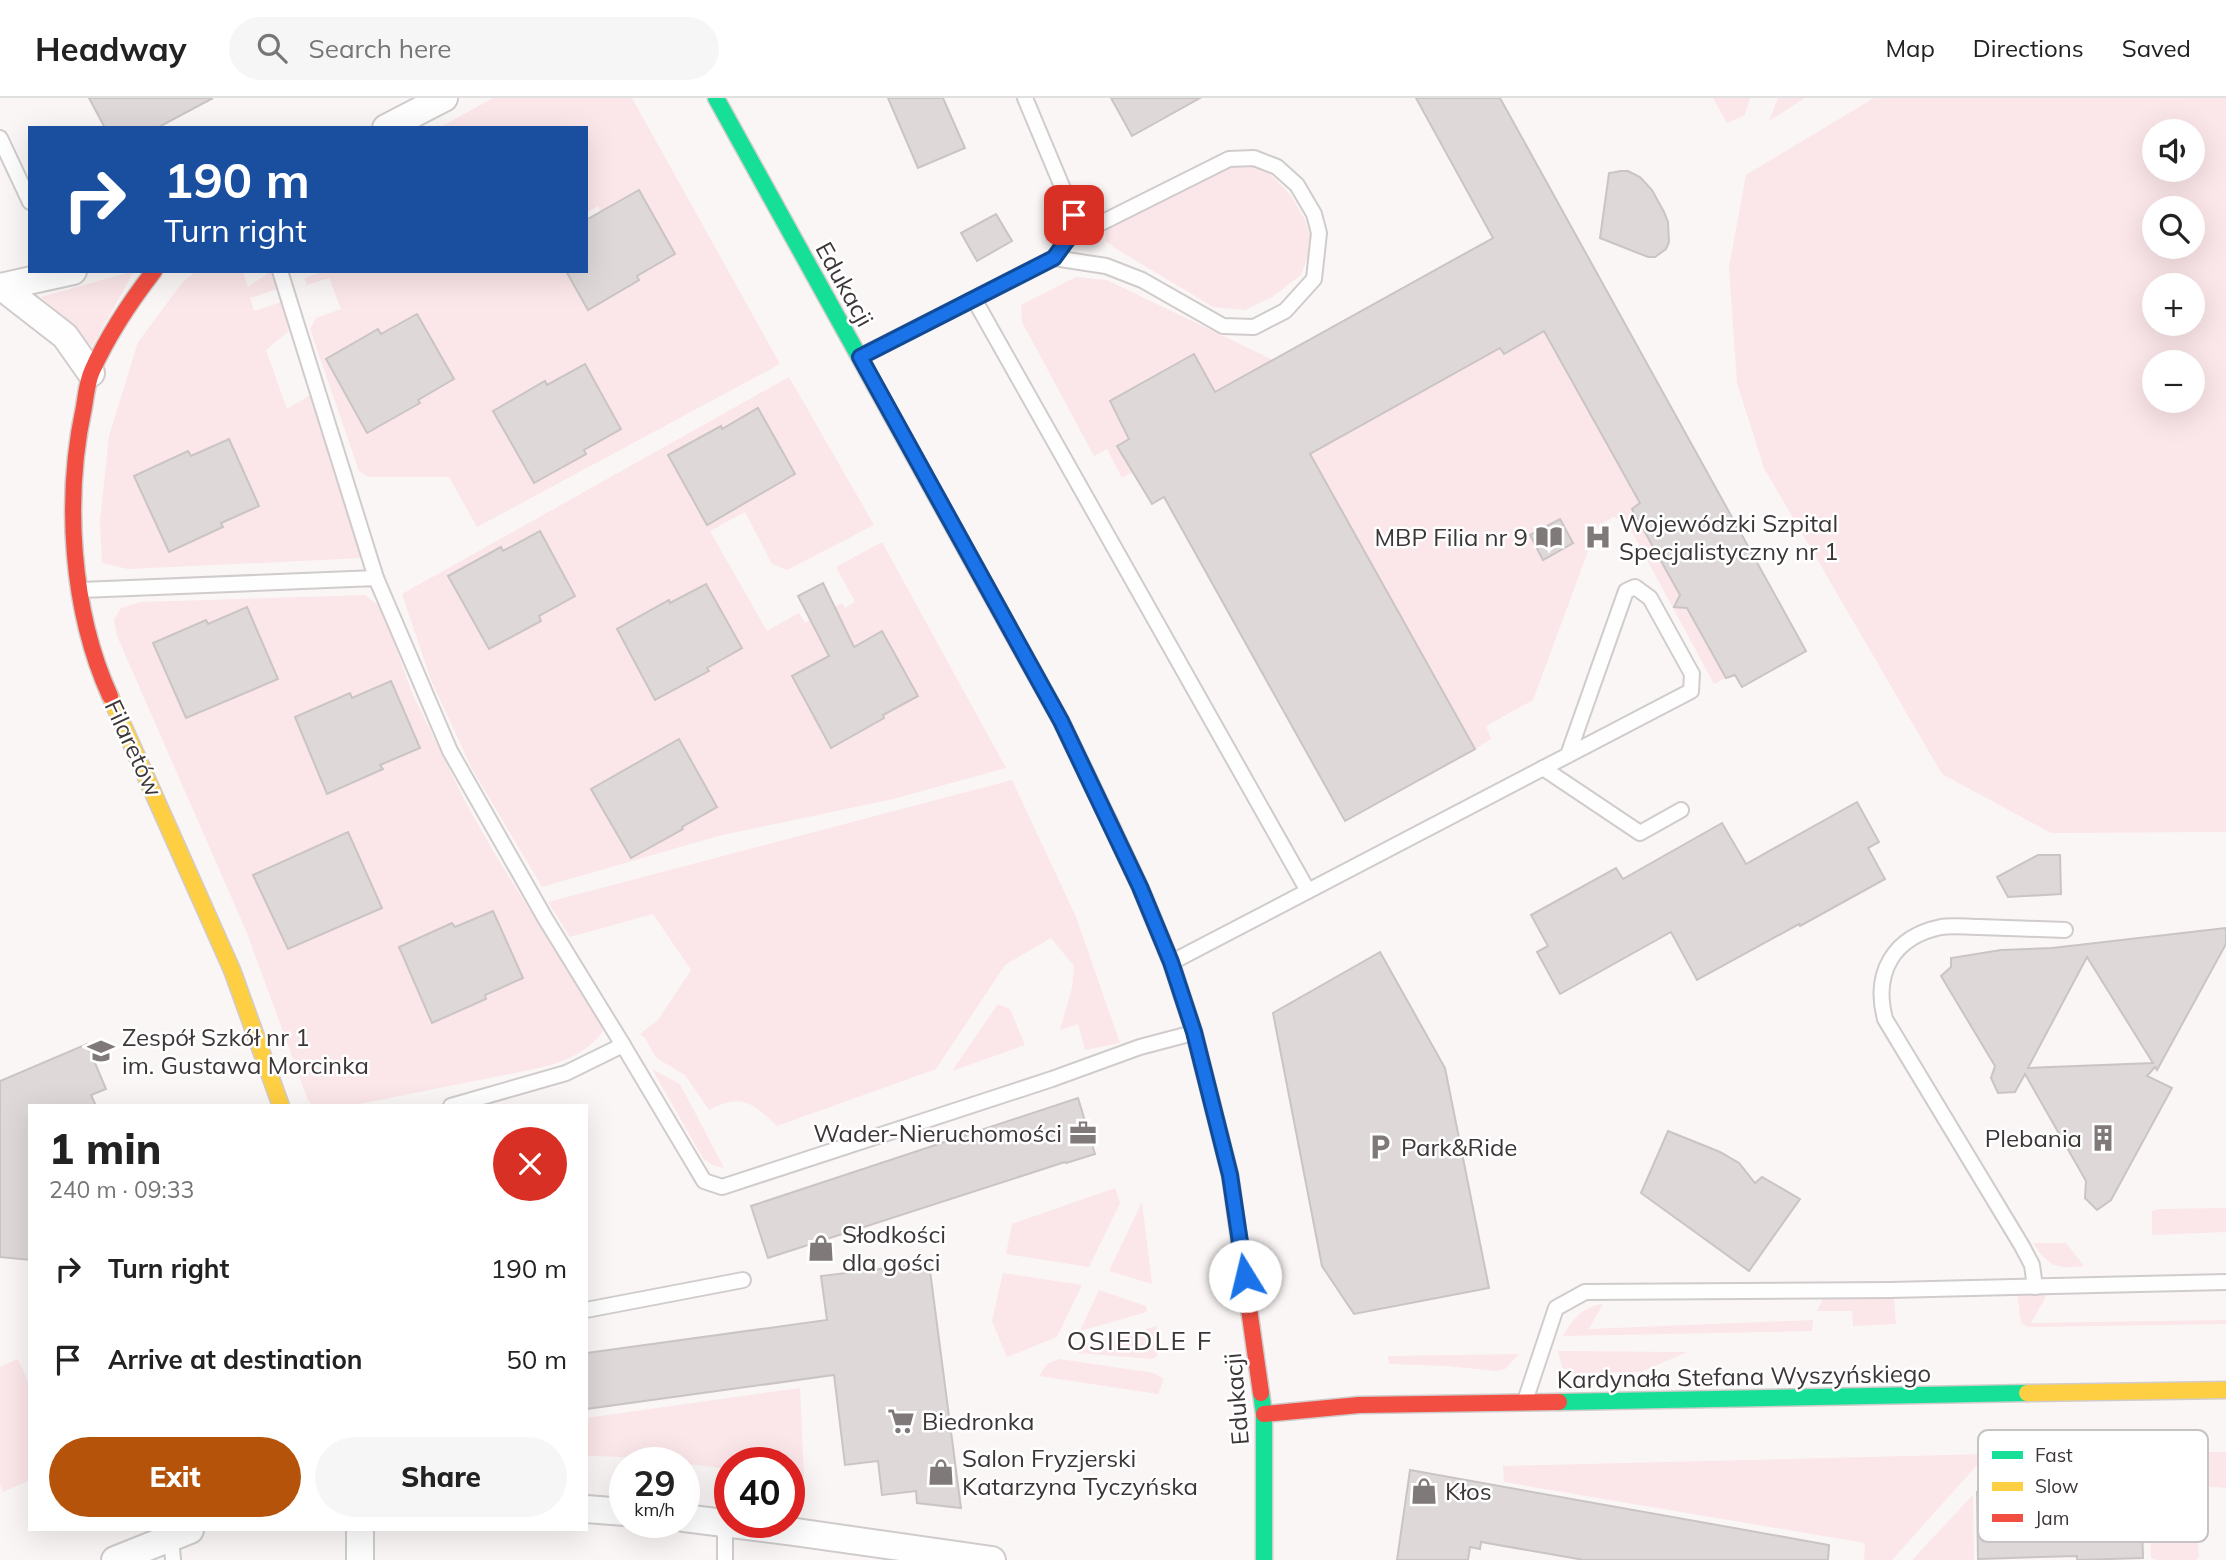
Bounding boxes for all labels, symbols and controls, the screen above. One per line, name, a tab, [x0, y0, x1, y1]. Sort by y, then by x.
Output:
search box	[229, 17, 719, 80]
text: Headway	[35, 28, 187, 69]
icon: search	[253, 29, 291, 67]
text: Search here	[309, 32, 451, 65]
text: Map	[1885, 33, 1935, 63]
text: Directions	[1973, 33, 2084, 63]
text: Saved	[2122, 33, 2191, 63]
map controls	[2142, 119, 2205, 413]
button: sound	[2142, 119, 2205, 182]
text: 190 m	[164, 149, 310, 210]
icon: right	[49, 154, 140, 245]
pin	[1044, 185, 1104, 245]
icon: arrive	[1055, 196, 1093, 234]
button: search	[2142, 196, 2205, 259]
text: Turn right	[164, 210, 307, 250]
street label: Edukacji	[810, 236, 880, 332]
button: +	[2142, 273, 2205, 336]
button: −	[2142, 350, 2205, 413]
place label: Wojewódzki Szpital Specjalistyczny nr 1	[1619, 508, 1838, 566]
place label: MBP Filia nr 9	[1374, 522, 1528, 552]
library icon: MBP Filia nr 9	[1534, 522, 1564, 552]
hospital icon: Wojewódzki Szpital Specjalistyczny nr 1	[1583, 522, 1613, 552]
street label: Filaretów	[99, 695, 170, 801]
place label: Zespół Szkół nr 1 im. Gustawa Morcinka	[122, 1022, 369, 1080]
school or university icon: Zespół Szkół nr 1 im. Gustawa Morcinka	[86, 1036, 116, 1066]
place label: Wader-Nieruchomości	[813, 1118, 1062, 1148]
office icon: Wader-Nieruchomości	[1068, 1118, 1098, 1148]
text: 1 min	[49, 1122, 162, 1175]
place label: Plebania	[1985, 1123, 2082, 1153]
building icon: Plebania	[2088, 1123, 2118, 1153]
button: close	[493, 1127, 567, 1201]
parking icon: Park&Ride	[1365, 1132, 1395, 1162]
place label: Park&Ride	[1401, 1132, 1517, 1162]
text: 240 m · 09:33	[49, 1175, 194, 1204]
place label: Słodkości dla gości	[842, 1219, 946, 1277]
shop icon: Słodkości dla gości	[806, 1233, 836, 1263]
position arrow	[1208, 1239, 1282, 1313]
icon: right	[49, 1250, 87, 1288]
text: Turn right	[108, 1252, 229, 1285]
text: 190 m	[491, 1252, 567, 1285]
district label: OSIEDLE F	[1067, 1324, 1213, 1357]
icon: arrive	[49, 1341, 87, 1379]
text: Arrive at destination	[108, 1343, 363, 1376]
text: 50 m	[506, 1343, 567, 1376]
street label: Edukacji	[1217, 1352, 1255, 1446]
street label: Kardynała Stefana Wyszyńskiego	[1557, 1358, 1931, 1394]
supermarket icon: Biedronka	[886, 1406, 916, 1436]
place label: Biedronka	[922, 1406, 1034, 1436]
legend	[1978, 1430, 2208, 1542]
button: Exit	[49, 1437, 301, 1517]
button: Share	[315, 1437, 567, 1517]
place label: Salon Fryzjerski Katarzyna Tyczyńska	[962, 1443, 1198, 1501]
text: Fast	[2035, 1443, 2073, 1467]
speed limit sign: 40	[714, 1447, 805, 1538]
shop icon: Salon Fryzjerski Katarzyna Tyczyńska	[926, 1457, 956, 1487]
text: 29	[633, 1461, 676, 1505]
text: Slow	[2035, 1474, 2079, 1498]
shop icon: Kłos	[1409, 1476, 1439, 1506]
place label: Kłos	[1445, 1476, 1492, 1506]
text: km/h	[634, 1498, 675, 1521]
text: Jam	[2035, 1506, 2069, 1530]

